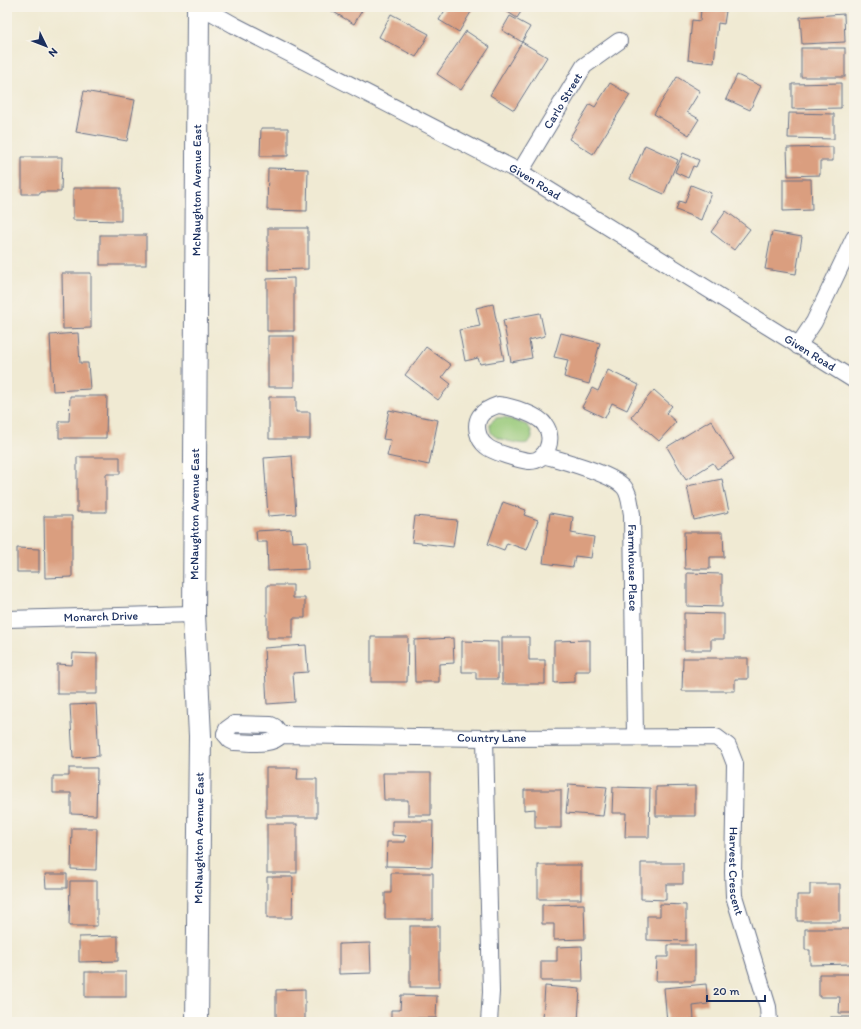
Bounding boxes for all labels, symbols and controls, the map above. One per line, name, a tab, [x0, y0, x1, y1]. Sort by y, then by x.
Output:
north arrow	[26, 26, 66, 66]
text: N	[46, 45, 60, 60]
street label: Carlo Street	[541, 70, 585, 132]
street label: McNaughton Avenue East	[189, 124, 204, 256]
street label: Given Road	[507, 161, 564, 203]
street label: Given Road	[782, 331, 839, 374]
street label: McNaughton Avenue East	[187, 448, 202, 580]
street label: Farmhouse Place	[625, 524, 640, 612]
street label: Monarch Drive	[64, 608, 139, 624]
street label: Country Lane	[457, 731, 527, 745]
street label: McNaughton Avenue East	[191, 772, 207, 904]
street label: Harvest Crescent	[726, 827, 747, 917]
scale bar	[707, 977, 765, 1003]
text: 20 m	[713, 984, 740, 998]

